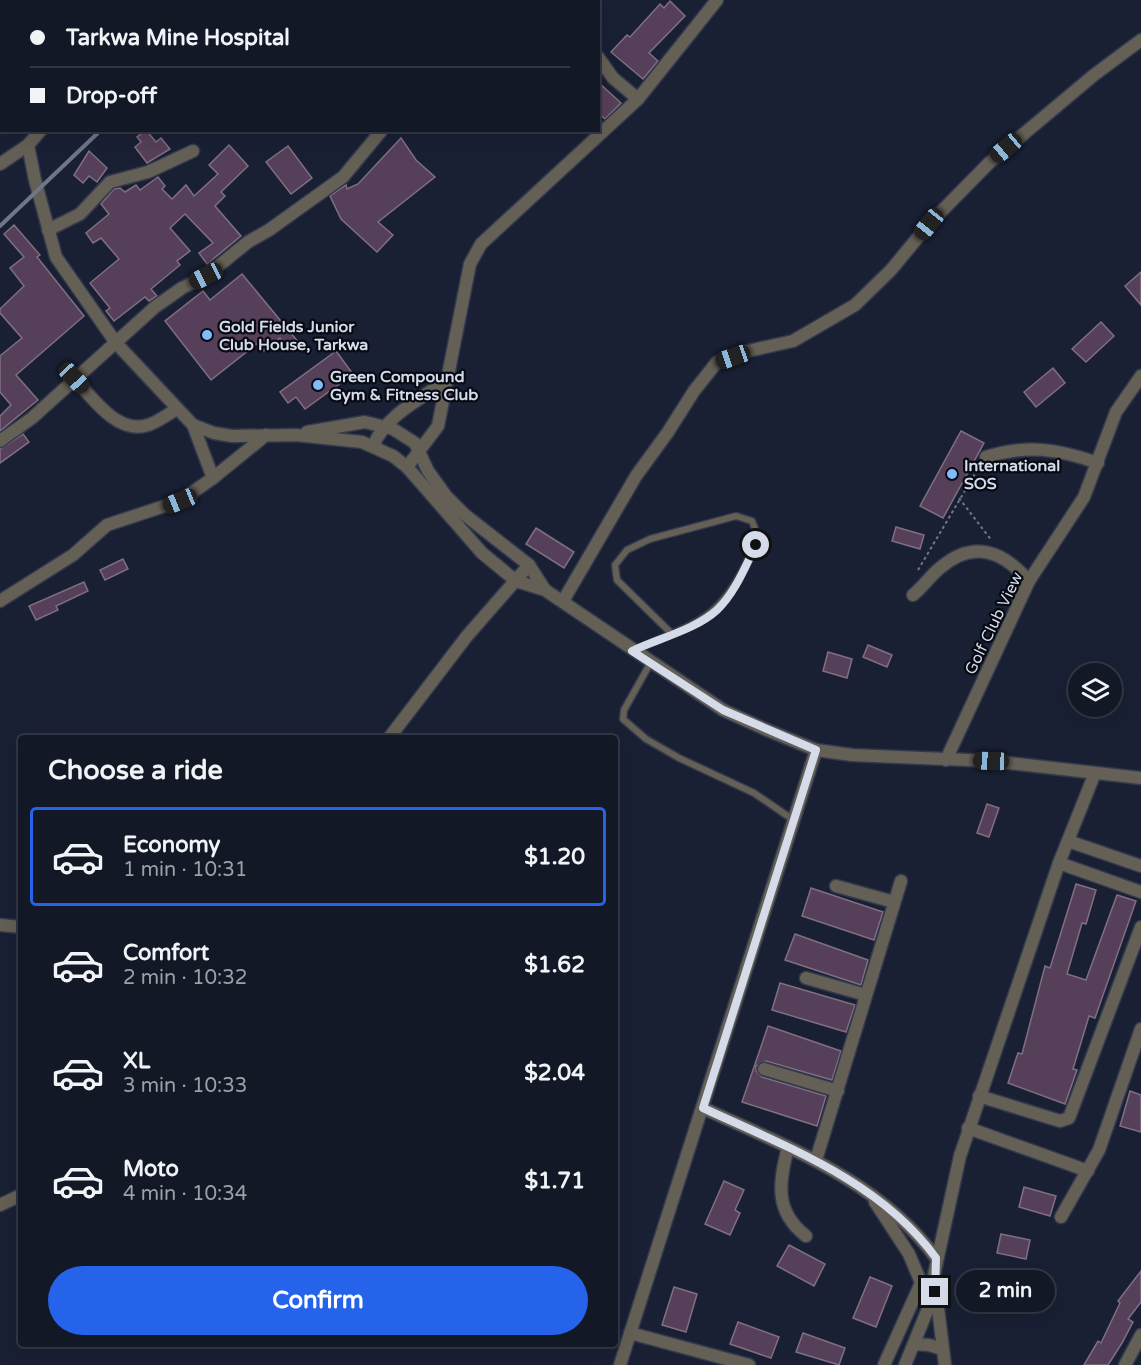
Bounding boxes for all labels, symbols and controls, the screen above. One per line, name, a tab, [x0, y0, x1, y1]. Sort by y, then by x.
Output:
text: Tarkwa Mine Hospital	[66, 25, 290, 51]
text: Drop-off	[66, 83, 157, 109]
car	[986, 130, 1026, 166]
car	[911, 204, 947, 244]
car	[186, 260, 226, 292]
place label: Gold Fields Junior Club House, Tarkwa	[219, 317, 368, 355]
marker: Gold Fields Junior Club House, Tarkwa	[200, 328, 214, 342]
car	[713, 343, 753, 371]
car	[55, 359, 93, 397]
place label: Green Compound Gym & Fitness Club	[330, 367, 478, 405]
marker: Green Compound Gym & Fitness Club	[311, 378, 325, 392]
place label: International SOS	[964, 456, 1060, 494]
marker: International SOS	[945, 467, 959, 481]
car	[160, 486, 200, 516]
route start	[742, 531, 769, 558]
street label: Golf Club View	[960, 569, 1028, 678]
map controls	[1068, 663, 1122, 717]
button: layers	[1068, 663, 1122, 717]
car	[973, 751, 1009, 771]
text: Choose a ride	[48, 754, 223, 787]
icon: car	[51, 830, 105, 884]
text: Economy	[123, 832, 220, 858]
text: $1.20	[524, 844, 585, 870]
text: 1 min · 10:31	[123, 858, 247, 882]
icon: car	[51, 938, 105, 992]
text: Comfort	[123, 940, 209, 966]
text: $1.62	[524, 952, 585, 978]
text: 2 min · 10:32	[123, 966, 247, 990]
icon: car	[51, 1046, 105, 1100]
text: XL	[123, 1048, 150, 1074]
text: $2.04	[524, 1060, 585, 1086]
text: 3 min · 10:33	[123, 1074, 247, 1098]
icon: car	[51, 1154, 105, 1208]
text: Moto	[123, 1156, 179, 1182]
text: $1.71	[524, 1168, 585, 1194]
text: 4 min · 10:34	[123, 1182, 247, 1206]
button: Confirm	[48, 1266, 588, 1335]
callout: 2 min	[956, 1271, 1055, 1313]
route end	[921, 1278, 948, 1305]
text: 2 min	[979, 1279, 1032, 1303]

